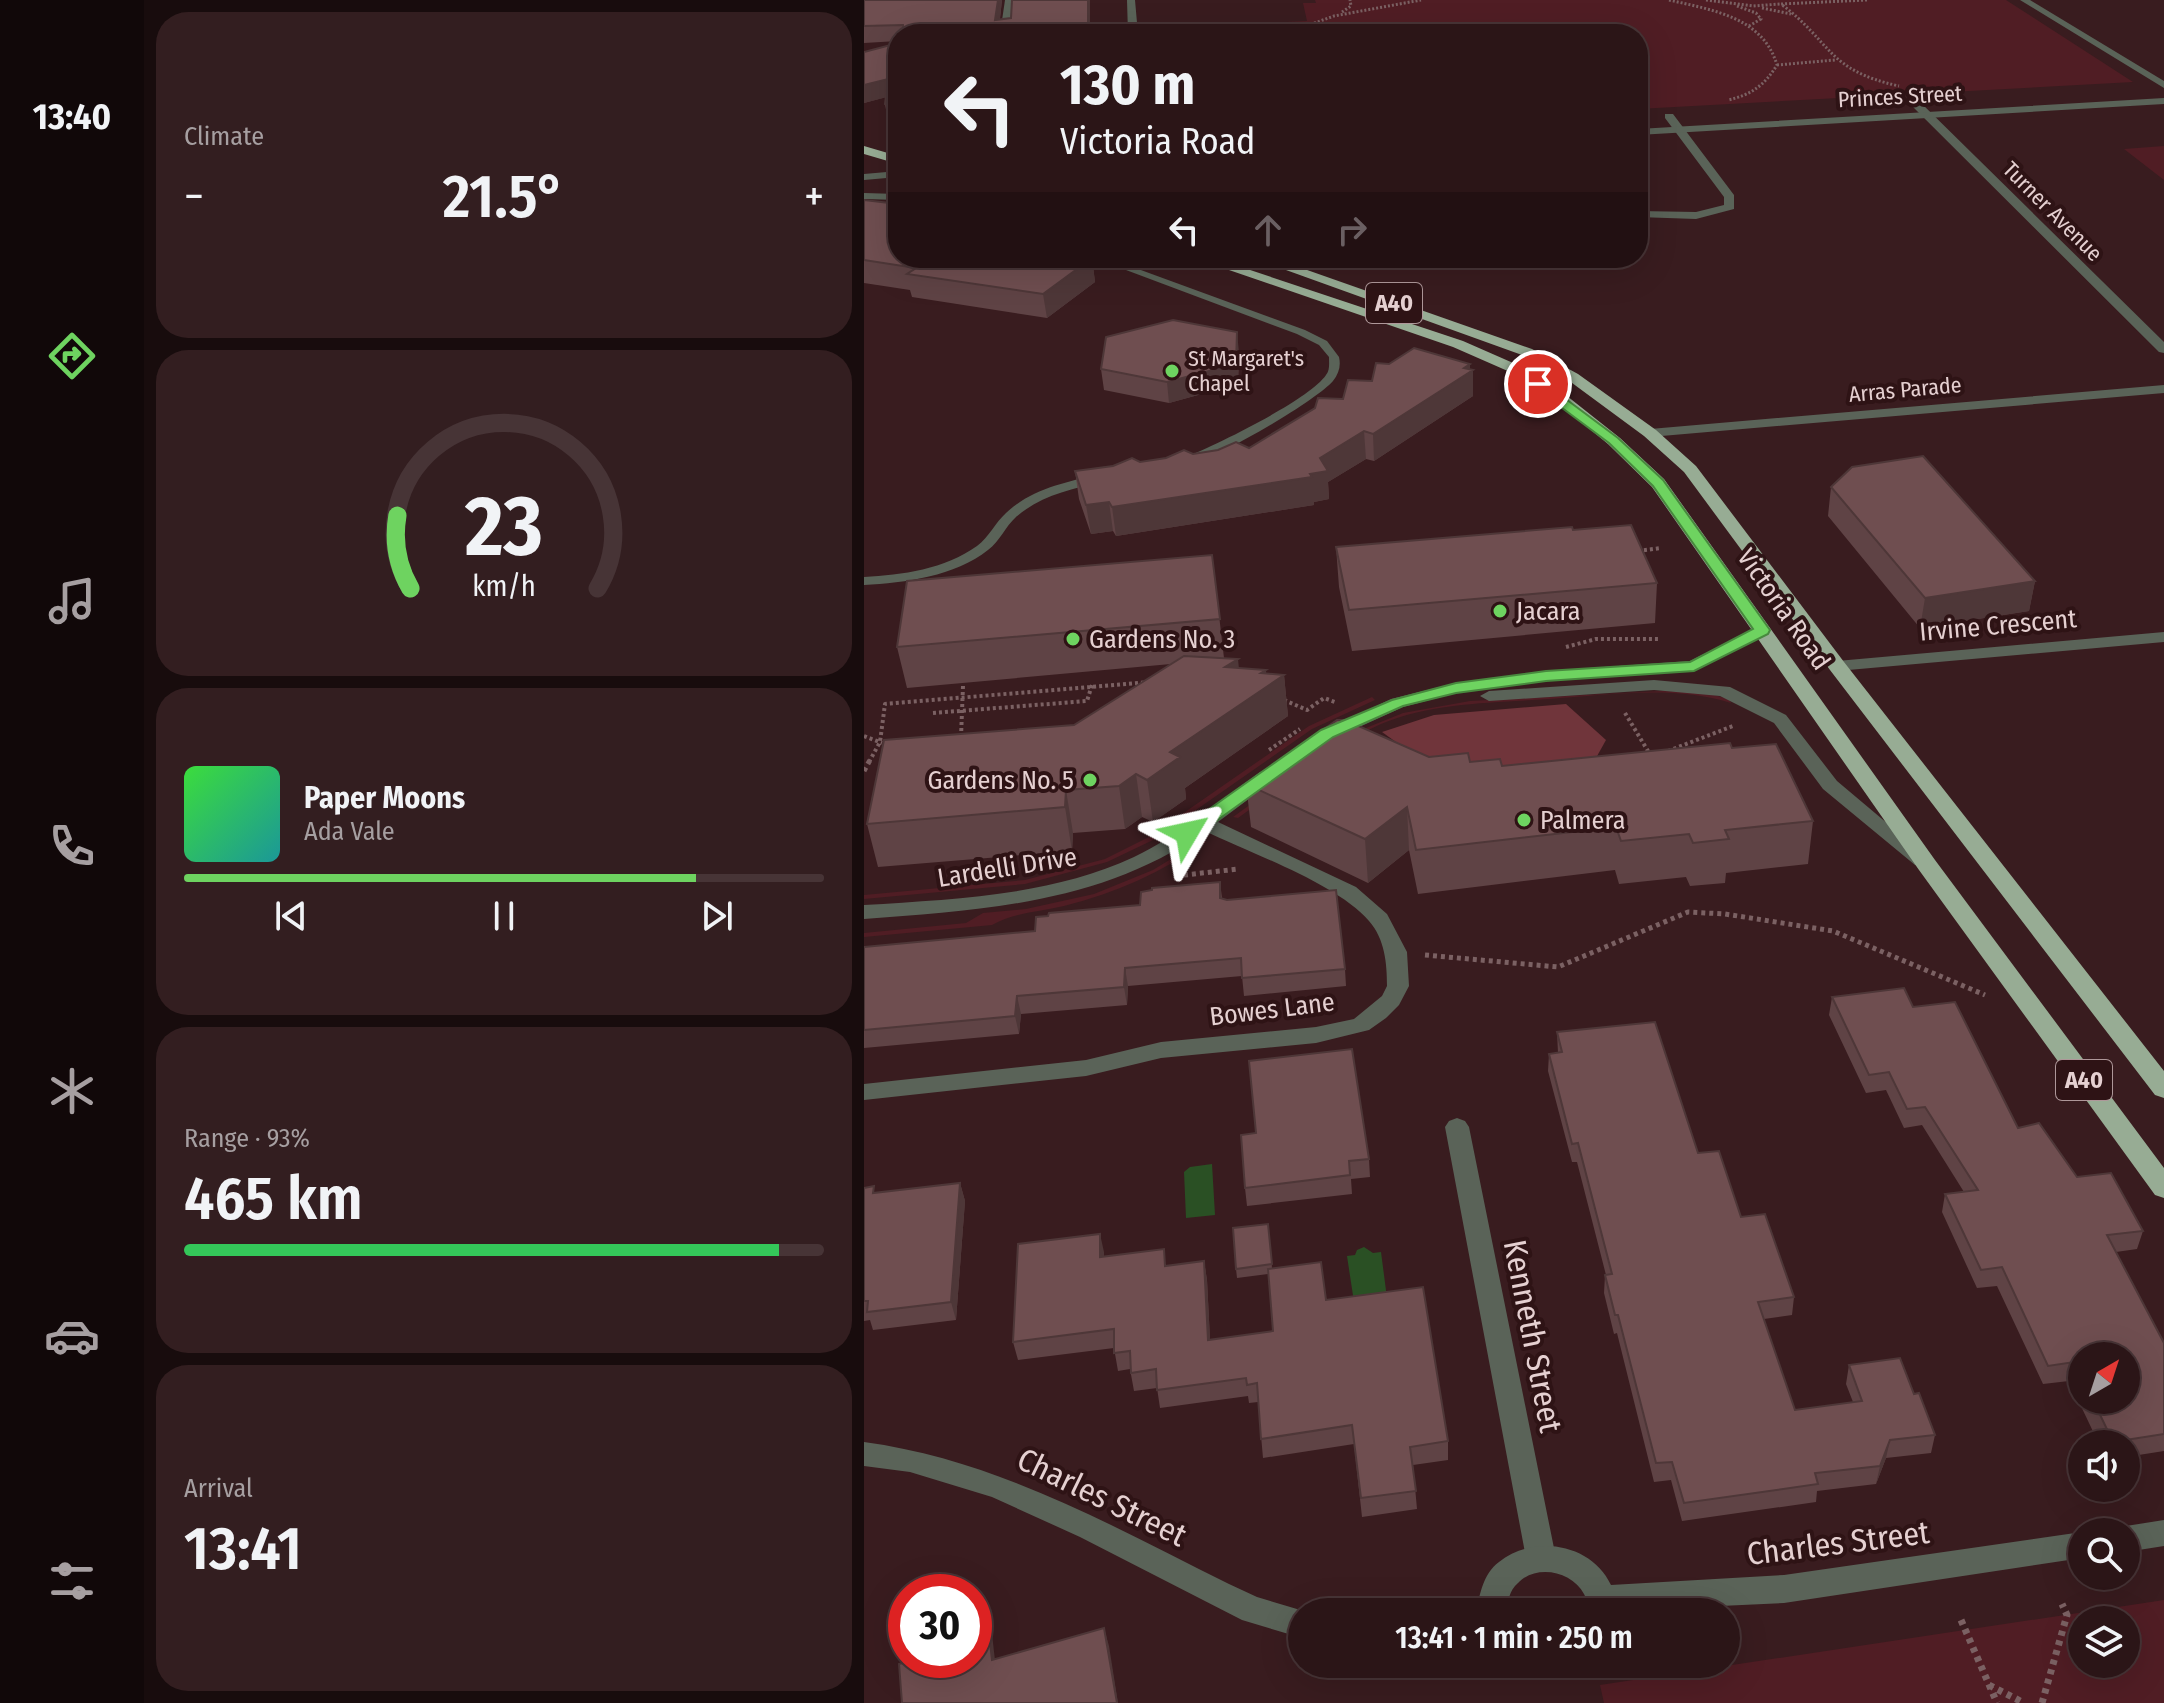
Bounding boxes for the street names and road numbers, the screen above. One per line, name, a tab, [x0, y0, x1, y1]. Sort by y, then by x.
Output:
street label: Princes Street	[1837, 80, 1964, 113]
street label: Turner Avenue	[1997, 156, 2108, 267]
road number: A40	[1366, 283, 1422, 323]
street label: Arras Parade	[1848, 371, 1963, 408]
street label: Victoria Road	[1730, 543, 1837, 676]
street label: Irvine Crescent	[1918, 603, 2078, 648]
street label: Lardelli Drive	[935, 841, 1079, 894]
street label: Bowes Lane	[1208, 986, 1336, 1033]
road number: A40	[2056, 1060, 2112, 1100]
street label: Kenneth Street	[1496, 1236, 1570, 1436]
street label: Charles Street	[1011, 1440, 1193, 1555]
street label: Charles Street	[1745, 1513, 1932, 1573]

